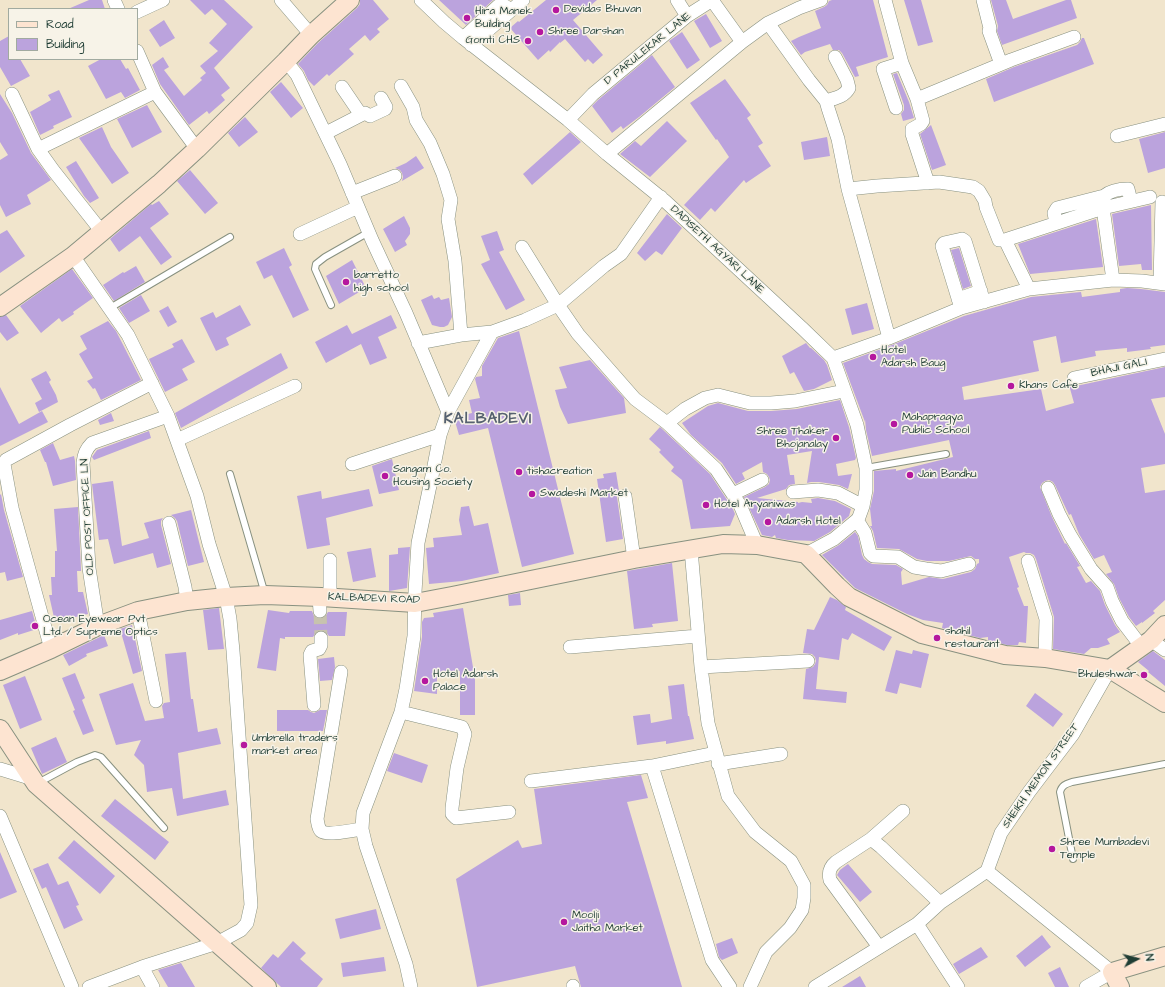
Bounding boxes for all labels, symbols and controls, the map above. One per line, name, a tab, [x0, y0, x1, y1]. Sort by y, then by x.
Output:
place label: Devidas Bhuvan	[564, 3, 641, 17]
place label: Hira Manek Building	[475, 5, 532, 31]
marker: Devidas Bhuvan	[551, 5, 561, 15]
legend	[8, 8, 138, 60]
street label: D PARULEKAR LANE	[602, 10, 694, 88]
marker: Hira Manek Building	[462, 13, 472, 23]
text: Road	[46, 16, 74, 33]
place label: Shree Darshan	[548, 25, 624, 39]
marker: Shree Darshan	[535, 27, 545, 37]
place label: Gomti CHS	[466, 34, 520, 48]
text: Building	[46, 36, 84, 53]
marker: Gomti CHS	[523, 36, 533, 46]
street label: DADISETH AGYARI LANE	[667, 203, 767, 297]
place label: barretto high school	[354, 269, 409, 295]
marker: barretto high school	[341, 277, 351, 287]
place label: Hotel Adarsh Baug	[881, 344, 945, 370]
marker: Hotel Adarsh Baug	[868, 352, 878, 362]
street label: BHAJI GALI	[1090, 356, 1148, 380]
place label: Khans Cafe	[1019, 379, 1078, 393]
marker: Khans Cafe	[1006, 381, 1016, 391]
district label: KALBADEVI	[444, 411, 532, 429]
place label: Mahapragya Public School	[902, 411, 969, 437]
marker: Mahapragya Public School	[889, 419, 899, 429]
place label: Shree Thaker Bhojanalay	[756, 425, 828, 451]
marker: Shree Thaker Bhojanalay	[831, 433, 841, 443]
street label: OLD POST OFFICE LN	[78, 458, 98, 576]
place label: Sangam Co. Housing Society	[393, 463, 473, 489]
place label: tishacreation	[527, 465, 592, 479]
marker: tishacreation	[514, 467, 524, 477]
place label: Jain Bandhu	[918, 468, 977, 482]
marker: Jain Bandhu	[905, 470, 915, 480]
marker: Sangam Co. Housing Society	[380, 471, 390, 481]
place label: Swadeshi Market	[540, 487, 628, 501]
marker: Swadeshi Market	[527, 489, 537, 499]
place label: Hotel Aryaniwas	[714, 498, 795, 512]
marker: Hotel Aryaniwas	[701, 500, 711, 510]
place label: Adarsh Hotel	[776, 515, 841, 529]
marker: Adarsh Hotel	[763, 517, 773, 527]
street label: KALBADEVI ROAD	[328, 591, 420, 607]
place label: Ocean Eyewear Pvt Ltd. / Supreme Optics	[43, 613, 158, 639]
marker: Ocean Eyewear Pvt Ltd. / Supreme Optics	[30, 621, 40, 631]
place label: shahil restaurant	[945, 625, 1000, 651]
marker: shahil restaurant	[932, 633, 942, 643]
place label: Hotel Adarsh Palace	[433, 668, 498, 694]
place label: Bhuleshwar	[1078, 668, 1136, 682]
marker: Bhuleshwar	[1139, 670, 1149, 680]
marker: Hotel Adarsh Palace	[420, 676, 430, 686]
street label: SHEIKH MEMON STREET	[1000, 721, 1082, 831]
place label: Umbrella traders market area	[252, 732, 338, 758]
marker: Umbrella traders market area	[239, 740, 249, 750]
place label: Shree Mumbadevi Temple	[1060, 836, 1149, 862]
marker: Shree Mumbadevi Temple	[1047, 844, 1057, 854]
place label: Moolji Jaitha Market	[572, 909, 643, 935]
marker: Moolji Jaitha Market	[559, 917, 569, 927]
north arrow	[1117, 939, 1157, 979]
text: N	[1142, 953, 1157, 962]

